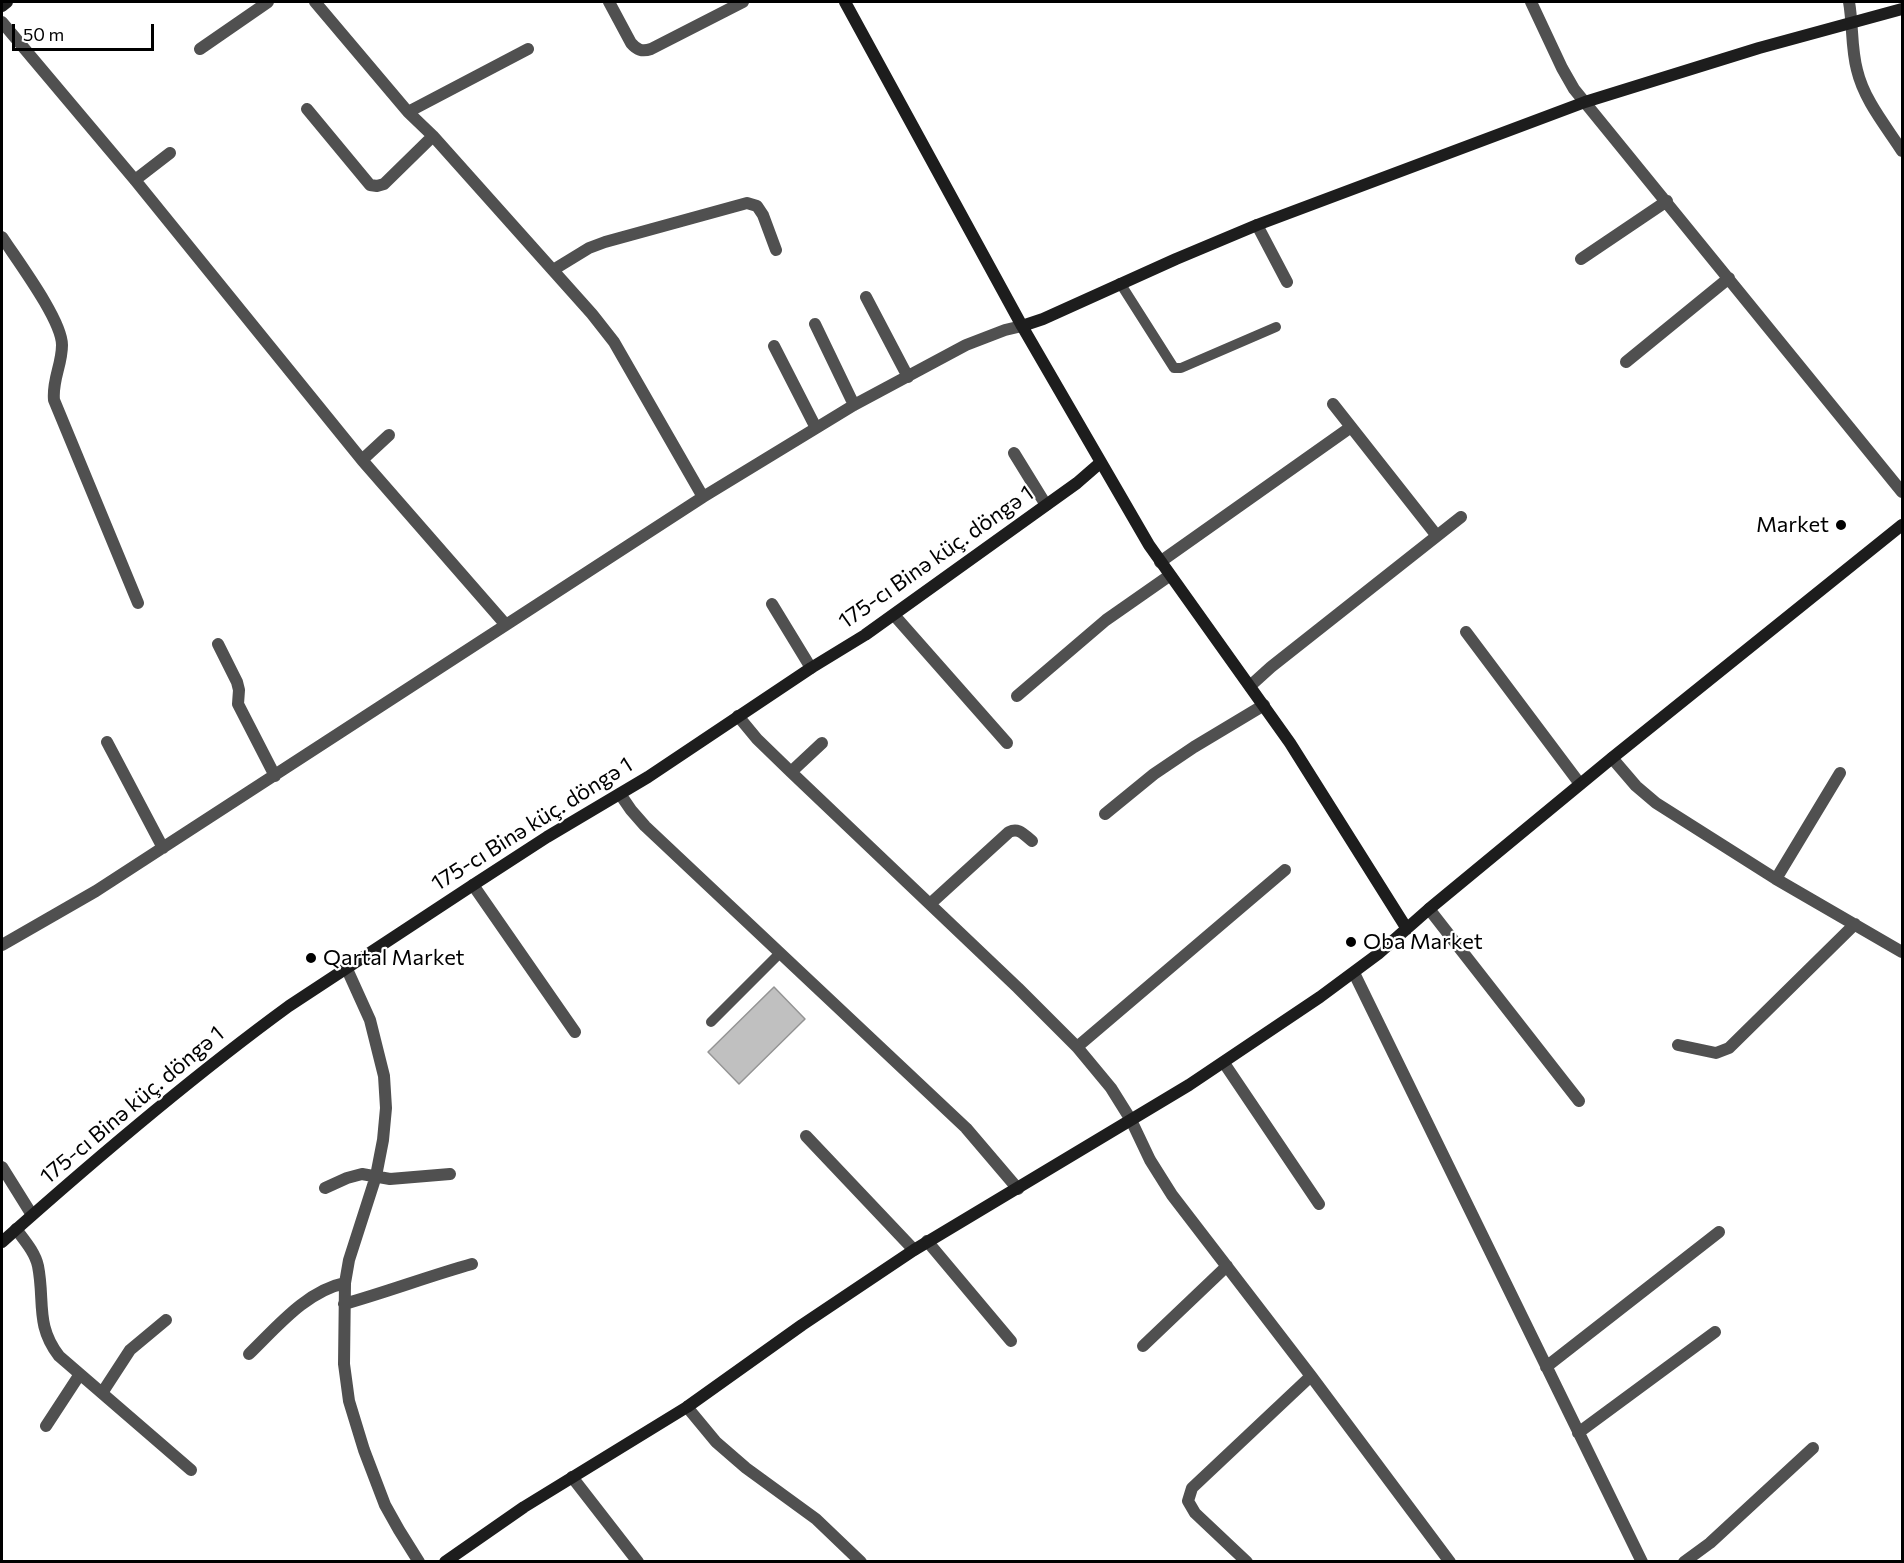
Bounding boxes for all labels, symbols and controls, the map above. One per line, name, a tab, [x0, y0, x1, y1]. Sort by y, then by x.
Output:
scale bar	[15, 12, 158, 50]
text: 50 m	[23, 23, 64, 45]
street label: 175-cı Binə küç. döngə 1	[833, 480, 1039, 634]
place label: Market	[1756, 512, 1829, 538]
marker: Market	[1834, 518, 1848, 532]
street label: 175-cı Binə küç. döngə 1	[427, 751, 637, 897]
place label: Oba Market	[1363, 929, 1483, 955]
marker: Oba Market	[1344, 935, 1358, 949]
place label: Qartal Market	[323, 945, 465, 971]
marker: Qartal Market	[304, 951, 318, 965]
street label: 175-cı Binə küç. döngə 1	[35, 1020, 229, 1190]

